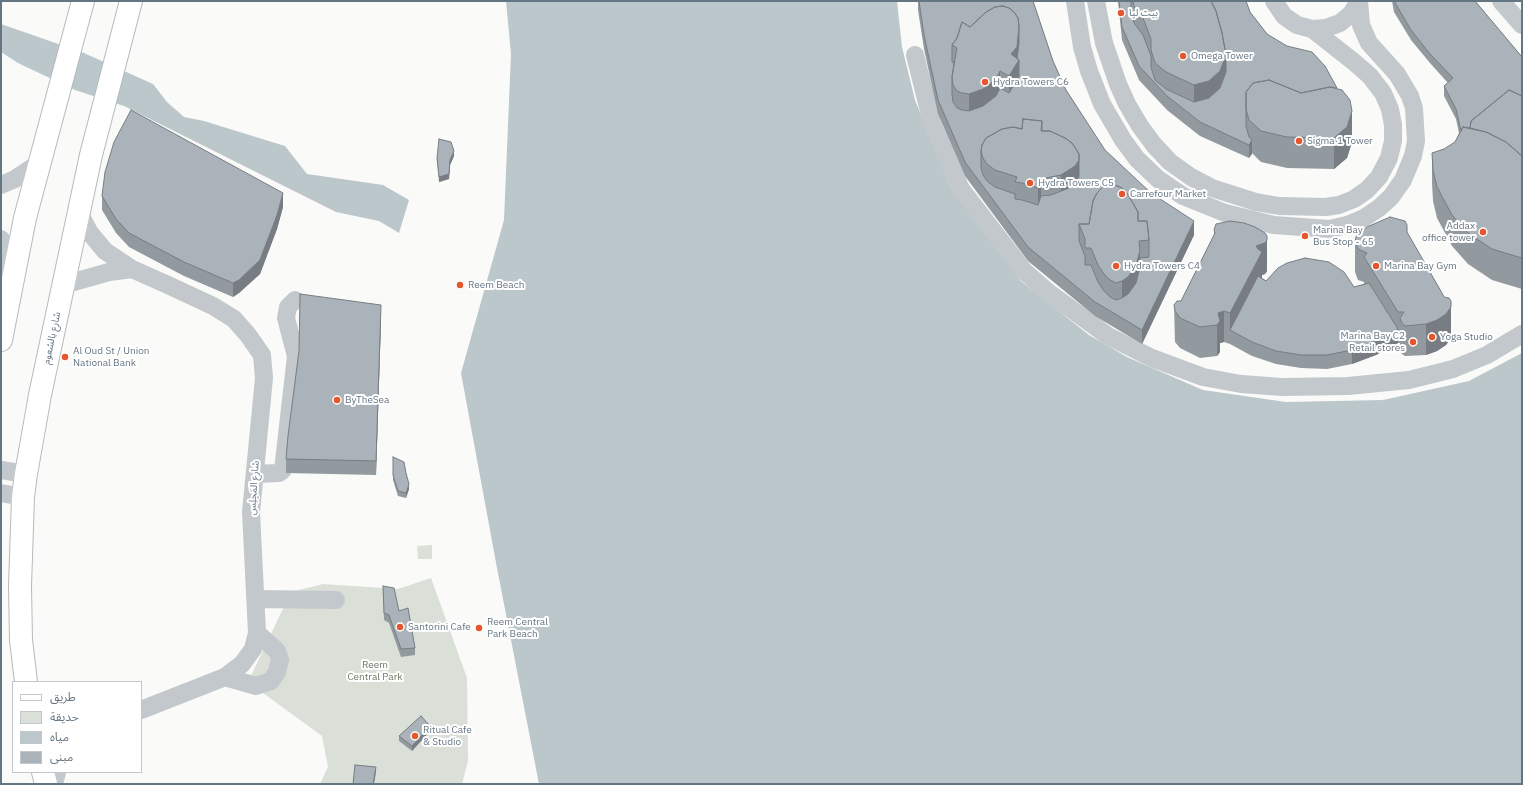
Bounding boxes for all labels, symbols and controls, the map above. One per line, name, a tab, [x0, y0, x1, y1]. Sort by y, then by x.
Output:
place label: بيت ليا	[1129, 7, 1158, 19]
marker: بيت ليا	[1116, 8, 1126, 18]
place label: Omega Tower	[1191, 50, 1253, 62]
marker: Omega Tower	[1178, 51, 1188, 61]
place label: Hydra Towers C6	[993, 76, 1069, 88]
marker: Hydra Towers C6	[980, 77, 990, 87]
place label: Sigma 1 Tower	[1307, 135, 1373, 147]
marker: Sigma 1 Tower	[1294, 136, 1304, 146]
place label: Hydra Towers C5	[1038, 177, 1114, 189]
marker: Hydra Towers C5	[1025, 178, 1035, 188]
place label: Carrefour Market	[1130, 188, 1206, 200]
marker: Carrefour Market	[1117, 189, 1127, 199]
place label: Addax office tower	[1422, 220, 1475, 244]
place label: Marina Bay Bus Stop - 65	[1313, 224, 1374, 248]
marker: Addax office tower	[1478, 227, 1488, 237]
marker: Marina Bay Bus Stop - 65	[1300, 231, 1310, 241]
place label: Hydra Towers C4	[1124, 260, 1200, 272]
place label: Marina Bay Gym	[1384, 260, 1457, 272]
marker: Hydra Towers C4	[1111, 261, 1121, 271]
marker: Marina Bay Gym	[1371, 261, 1381, 271]
place label: Reem Beach	[468, 279, 524, 291]
marker: Reem Beach	[455, 280, 465, 290]
street label: شارع بالشعوم	[41, 311, 63, 365]
place label: Marina Bay C2 Retail stores	[1341, 330, 1405, 354]
place label: Yoga Studio	[1440, 331, 1493, 343]
marker: Yoga Studio	[1427, 332, 1437, 342]
marker: Marina Bay C2 Retail stores	[1408, 337, 1418, 347]
place label: Al Oud St / Union National Bank	[73, 345, 150, 368]
marker: Al Oud St / Union National Bank	[60, 352, 70, 362]
place label: ByTheSea	[345, 394, 389, 406]
marker: ByTheSea	[332, 395, 342, 405]
street label: شارع المَجلِس	[246, 460, 262, 516]
place label: Reem Central Park Beach	[487, 616, 548, 640]
place label: Santorini Cafe	[408, 621, 471, 633]
marker: Santorini Cafe	[395, 622, 405, 632]
marker: Reem Central Park Beach	[474, 623, 484, 633]
park label: Reem Central Park	[347, 659, 403, 682]
legend	[12, 681, 142, 773]
text: طريق	[50, 689, 76, 704]
text: حديقة	[50, 709, 79, 724]
place label: Ritual Cafe & Studio	[423, 724, 472, 748]
text: مياه	[50, 729, 69, 744]
marker: Ritual Cafe & Studio	[410, 731, 420, 741]
text: مبنى	[50, 749, 73, 764]

